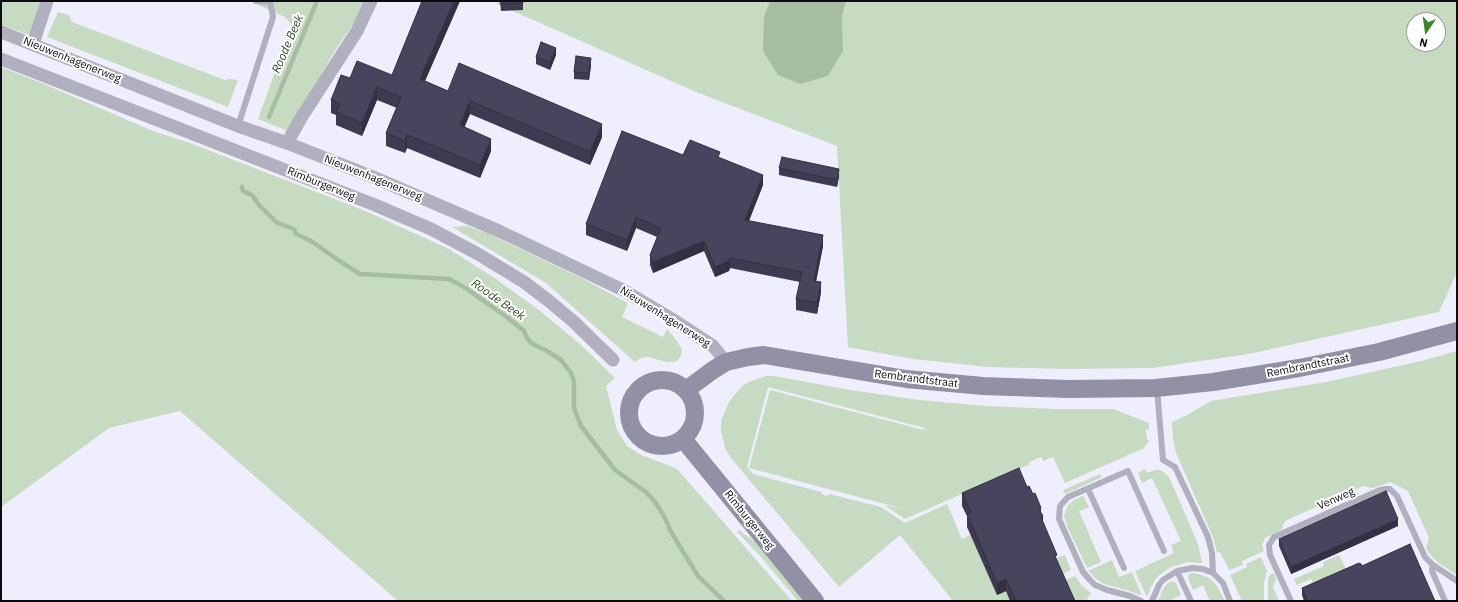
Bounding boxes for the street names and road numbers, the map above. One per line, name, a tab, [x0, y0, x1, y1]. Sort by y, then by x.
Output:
street label: Nieuwenhagenerweg	[21, 34, 123, 86]
street label: Nieuwenhagenerweg	[322, 152, 424, 204]
street label: Rimburgerweg	[285, 164, 357, 204]
street label: Nieuwenhagenerweg	[617, 284, 713, 350]
street label: Rembrandtstraat	[1266, 352, 1350, 380]
street label: Rembrandtstraat	[874, 367, 958, 391]
street label: Venweg	[1316, 485, 1356, 513]
street label: Rimburgerweg	[721, 488, 777, 552]

